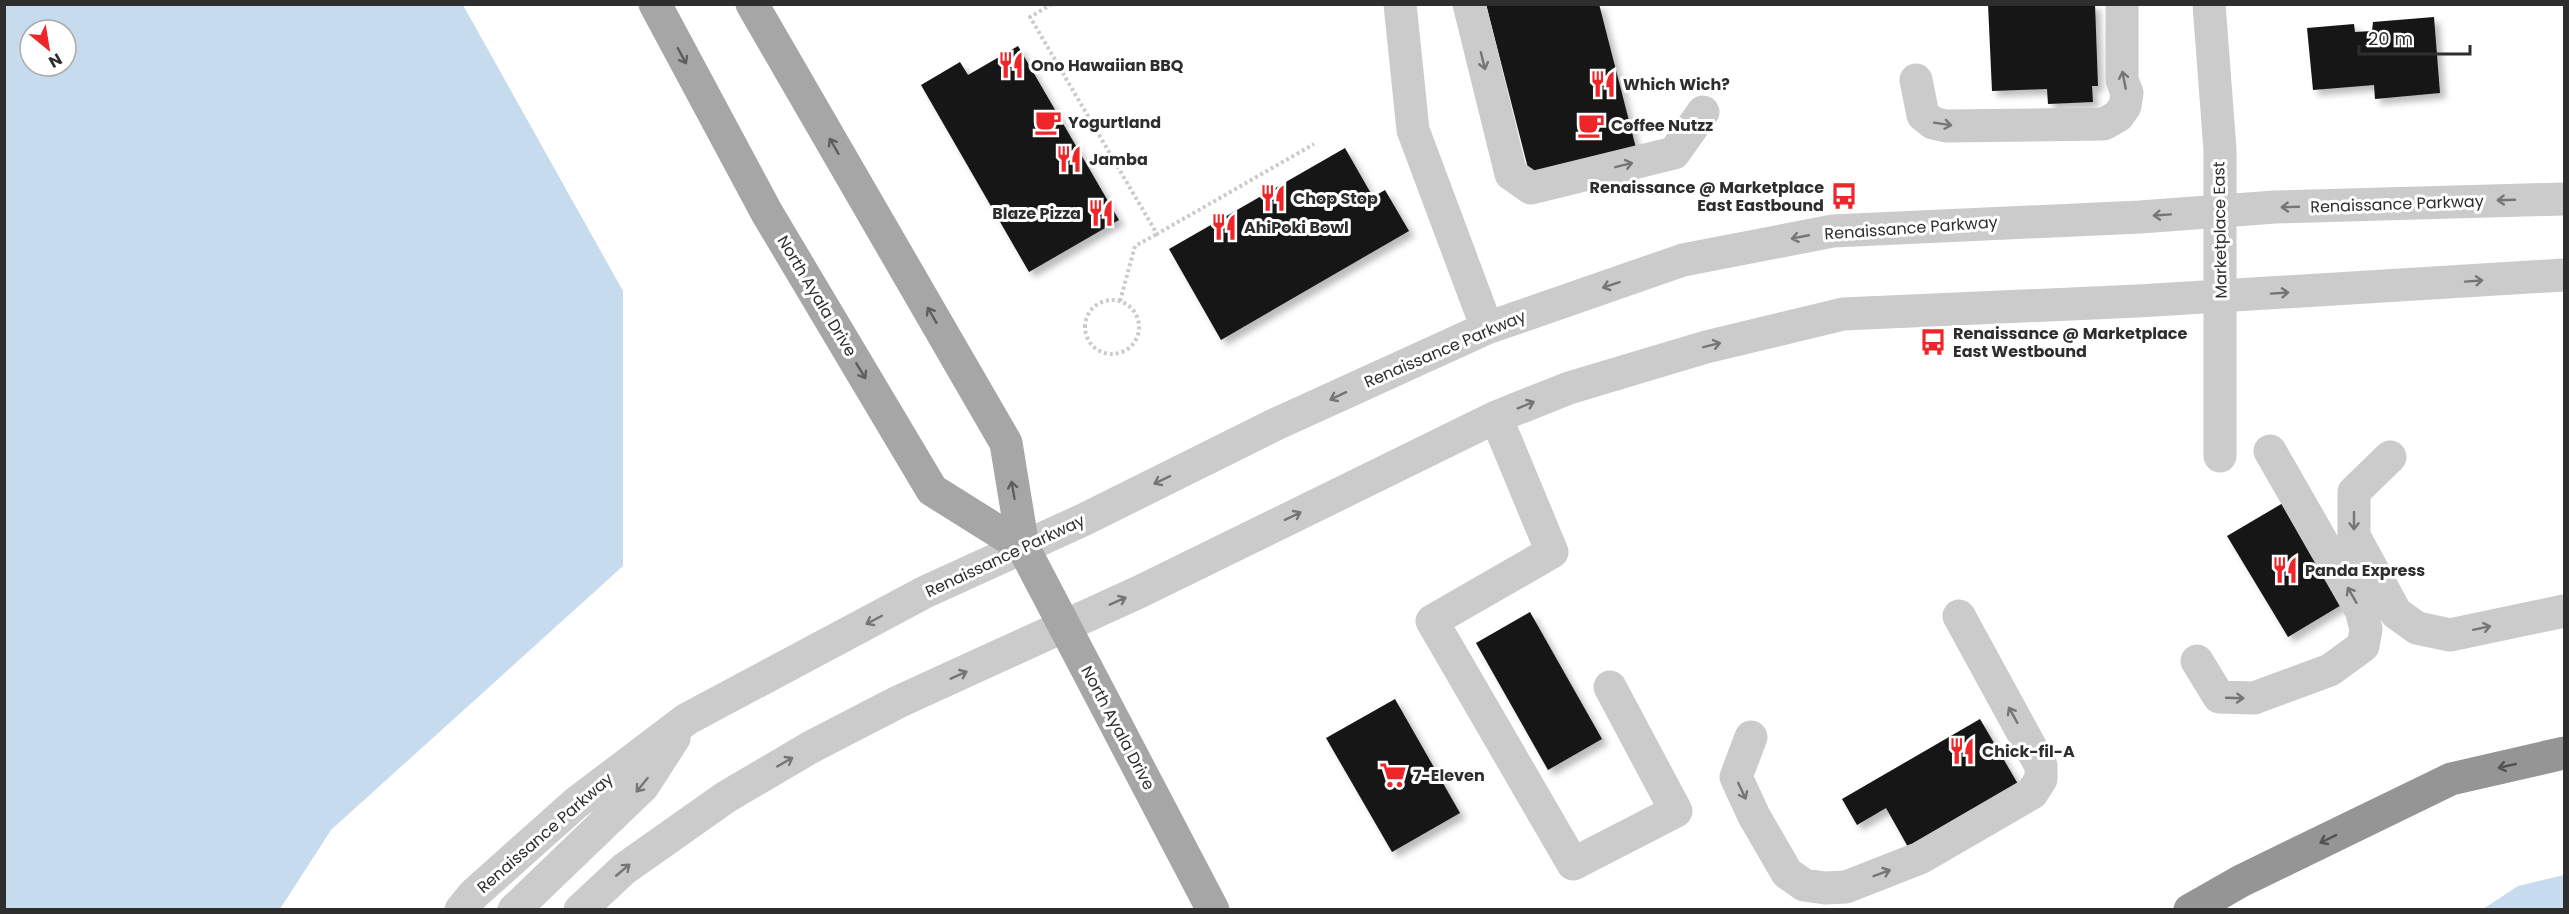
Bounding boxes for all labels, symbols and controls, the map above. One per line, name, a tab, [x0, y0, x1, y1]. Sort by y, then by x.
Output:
north arrow	[18, 18, 78, 78]
scale bar	[2359, 18, 2470, 56]
text: 20 m	[2368, 26, 2413, 51]
one-way arrow	[676, 47, 688, 64]
text: N	[44, 48, 66, 74]
restaurant icon: Ono Hawaiian BBQ	[996, 50, 1026, 80]
one-way arrow	[1477, 51, 1489, 70]
place label: Ono Hawaiian BBQ	[1031, 54, 1184, 77]
restaurant icon: Which Wich?	[1588, 69, 1618, 99]
one-way arrow	[2118, 71, 2129, 90]
place label: Which Wich?	[1623, 73, 1730, 96]
cafe icon: Yogurtland	[1033, 107, 1063, 137]
cafe icon: Coffee Nutzz	[1576, 110, 1606, 140]
place label: Yogurtland	[1068, 111, 1161, 134]
place label: Coffee Nutzz	[1611, 114, 1713, 137]
one-way arrow	[1933, 119, 1952, 130]
one-way arrow	[828, 138, 840, 155]
restaurant icon: Jamba	[1054, 144, 1084, 174]
place label: Jamba	[1089, 148, 1148, 171]
one-way arrow	[1615, 159, 1634, 171]
street label: Marketplace East	[2207, 161, 2233, 299]
place label: Renaissance @ Marketplace East Eastbound	[1590, 176, 1824, 217]
bus stop icon: Renaissance @ Marketplace East Eastbound	[1829, 181, 1859, 211]
restaurant icon: Chop Stop	[1258, 183, 1288, 213]
place label: Chop Stop	[1293, 187, 1378, 210]
street label: Renaissance Parkway	[2310, 189, 2484, 219]
one-way arrow	[2497, 195, 2517, 206]
restaurant icon: Blaze Pizza	[1086, 198, 1116, 228]
one-way arrow	[2281, 201, 2301, 212]
place label: Blaze Pizza	[992, 202, 1081, 225]
street label: Renaissance Parkway	[1824, 210, 1998, 246]
one-way arrow	[2152, 210, 2172, 221]
restaurant icon: AhiPoki Bowl	[1209, 212, 1239, 242]
place label: AhiPoki Bowl	[1244, 216, 1349, 239]
street label: North Ayala Drive	[772, 231, 862, 361]
one-way arrow	[1790, 232, 1810, 243]
one-way arrow	[2464, 275, 2484, 286]
one-way arrow	[1602, 280, 1621, 291]
one-way arrow	[2269, 287, 2289, 298]
street label: Renaissance Parkway	[1361, 305, 1529, 393]
one-way arrow	[926, 307, 938, 324]
place label: Renaissance @ Marketplace East Westbound	[1953, 322, 2188, 363]
bus stop icon: Renaissance @ Marketplace East Westbound	[1918, 327, 1948, 357]
one-way arrow	[1702, 339, 1721, 351]
one-way arrow	[856, 362, 868, 379]
one-way arrow	[1329, 390, 1347, 402]
one-way arrow	[1517, 399, 1535, 410]
one-way arrow	[1154, 475, 1172, 487]
one-way arrow	[1007, 480, 1018, 500]
street label: Renaissance Parkway	[921, 509, 1089, 603]
one-way arrow	[1284, 510, 1302, 522]
one-way arrow	[2348, 511, 2360, 531]
restaurant icon: Panda Express	[2270, 555, 2300, 585]
place label: Panda Express	[2305, 559, 2425, 582]
one-way arrow	[2346, 587, 2358, 604]
one-way arrow	[1108, 595, 1126, 606]
one-way arrow	[865, 615, 883, 626]
one-way arrow	[2472, 622, 2491, 634]
street label: North Ayala Drive	[1076, 662, 1160, 794]
one-way arrow	[950, 668, 968, 679]
one-way arrow	[2225, 692, 2245, 703]
one-way arrow	[2007, 707, 2019, 724]
restaurant icon: Chick-fil-A	[1947, 736, 1977, 766]
place label: Chick-fil-A	[1982, 740, 2075, 763]
one-way arrow	[776, 756, 793, 768]
supermarket icon: 7-Eleven	[1378, 760, 1408, 790]
one-way arrow	[2498, 761, 2518, 772]
place label: 7-Eleven	[1413, 764, 1485, 787]
street label: Renaissance Parkway	[472, 767, 618, 899]
one-way arrow	[636, 777, 649, 793]
one-way arrow	[1737, 782, 1749, 800]
one-way arrow	[2319, 833, 2337, 845]
one-way arrow	[615, 863, 630, 877]
one-way arrow	[1872, 866, 1891, 877]

